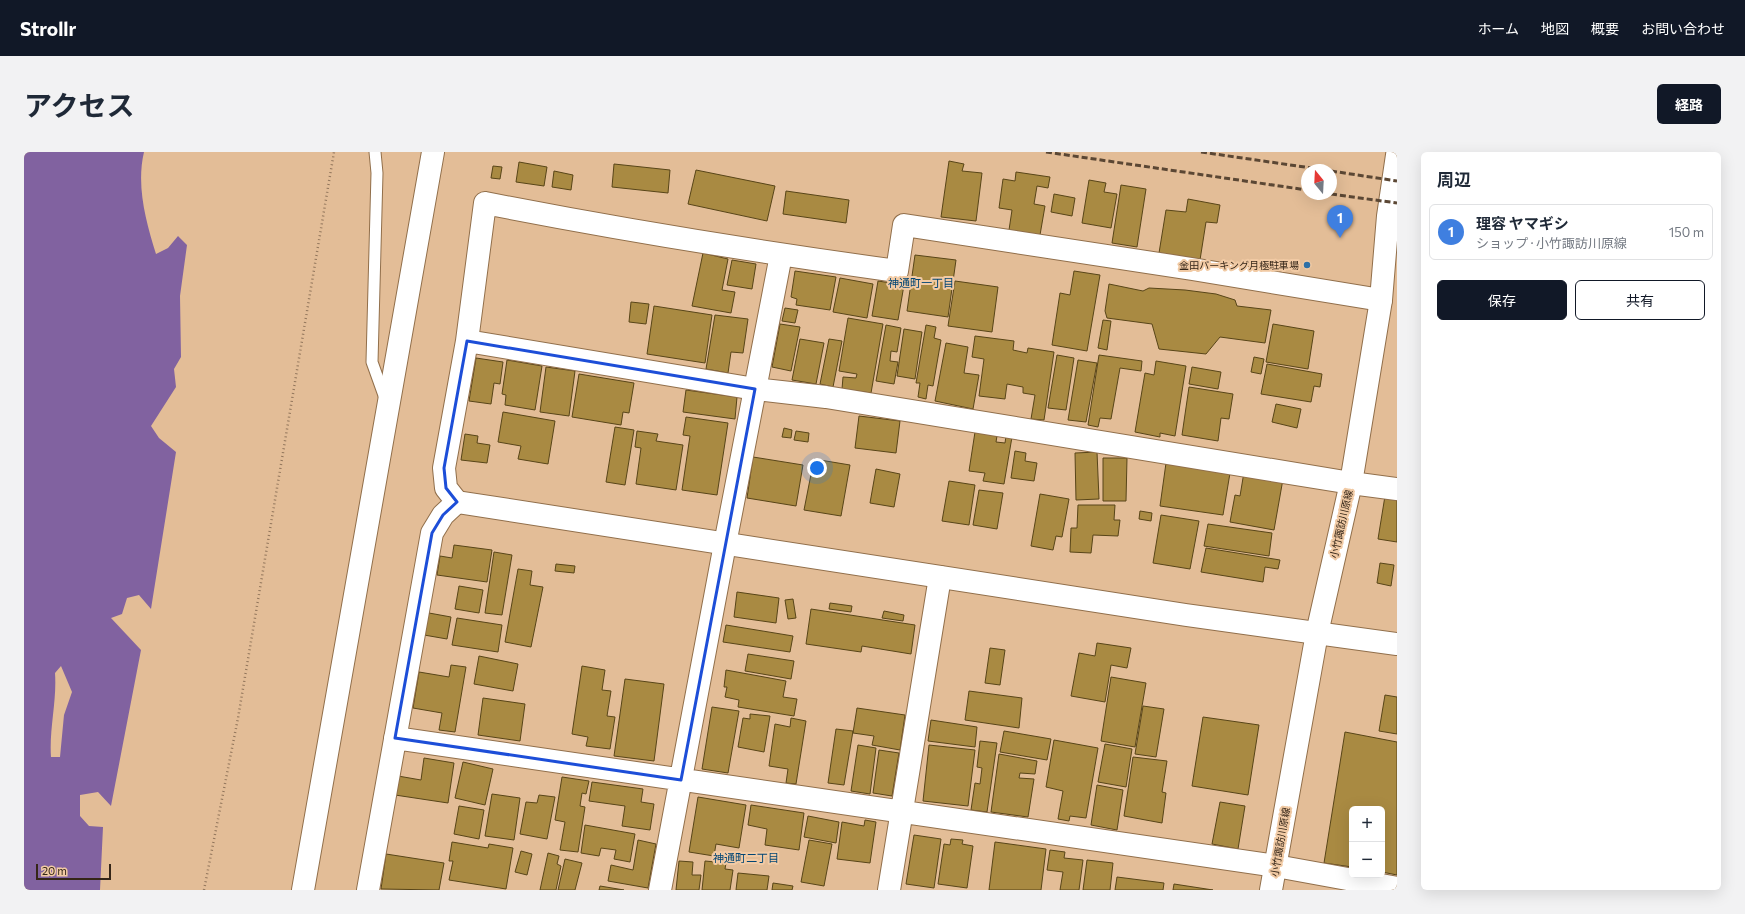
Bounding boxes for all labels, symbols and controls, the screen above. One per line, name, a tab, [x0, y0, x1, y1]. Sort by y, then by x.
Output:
text: Strollr	[20, 17, 76, 40]
text: ホーム	[1477, 20, 1519, 37]
text: 地図	[1541, 20, 1569, 37]
text: 概要	[1591, 20, 1619, 37]
text: お問い合わせ	[1641, 20, 1725, 37]
button: 経路	[1657, 84, 1721, 124]
text: アクセス	[24, 88, 135, 122]
north arrow	[1301, 164, 1337, 200]
text: 周辺	[1437, 169, 1471, 190]
pin: 1	[1327, 205, 1353, 238]
text: 理容 ヤマギシ	[1476, 214, 1569, 232]
text: 1	[1448, 224, 1454, 240]
text: 150 m	[1669, 224, 1704, 240]
text: ショップ · 小竹諏訪川原線	[1476, 235, 1627, 251]
place label: 金田パーキング月極駐車場	[1179, 259, 1299, 271]
marker: 金田パーキング月極駐車場	[1302, 260, 1312, 270]
district label: 神通町一丁目	[888, 276, 954, 289]
button: 保存	[1437, 280, 1567, 320]
button: 共有	[1575, 280, 1705, 320]
your location	[807, 458, 827, 478]
street label: 小竹諏訪川原線	[1327, 489, 1355, 559]
street label: 小竹諏訪川原線	[1268, 806, 1292, 878]
map controls	[1349, 806, 1385, 878]
button: +	[1349, 806, 1385, 842]
button: −	[1349, 842, 1385, 878]
district label: 神通町二丁目	[713, 851, 779, 864]
scale bar	[36, 862, 111, 881]
text: 20 m	[42, 864, 67, 877]

